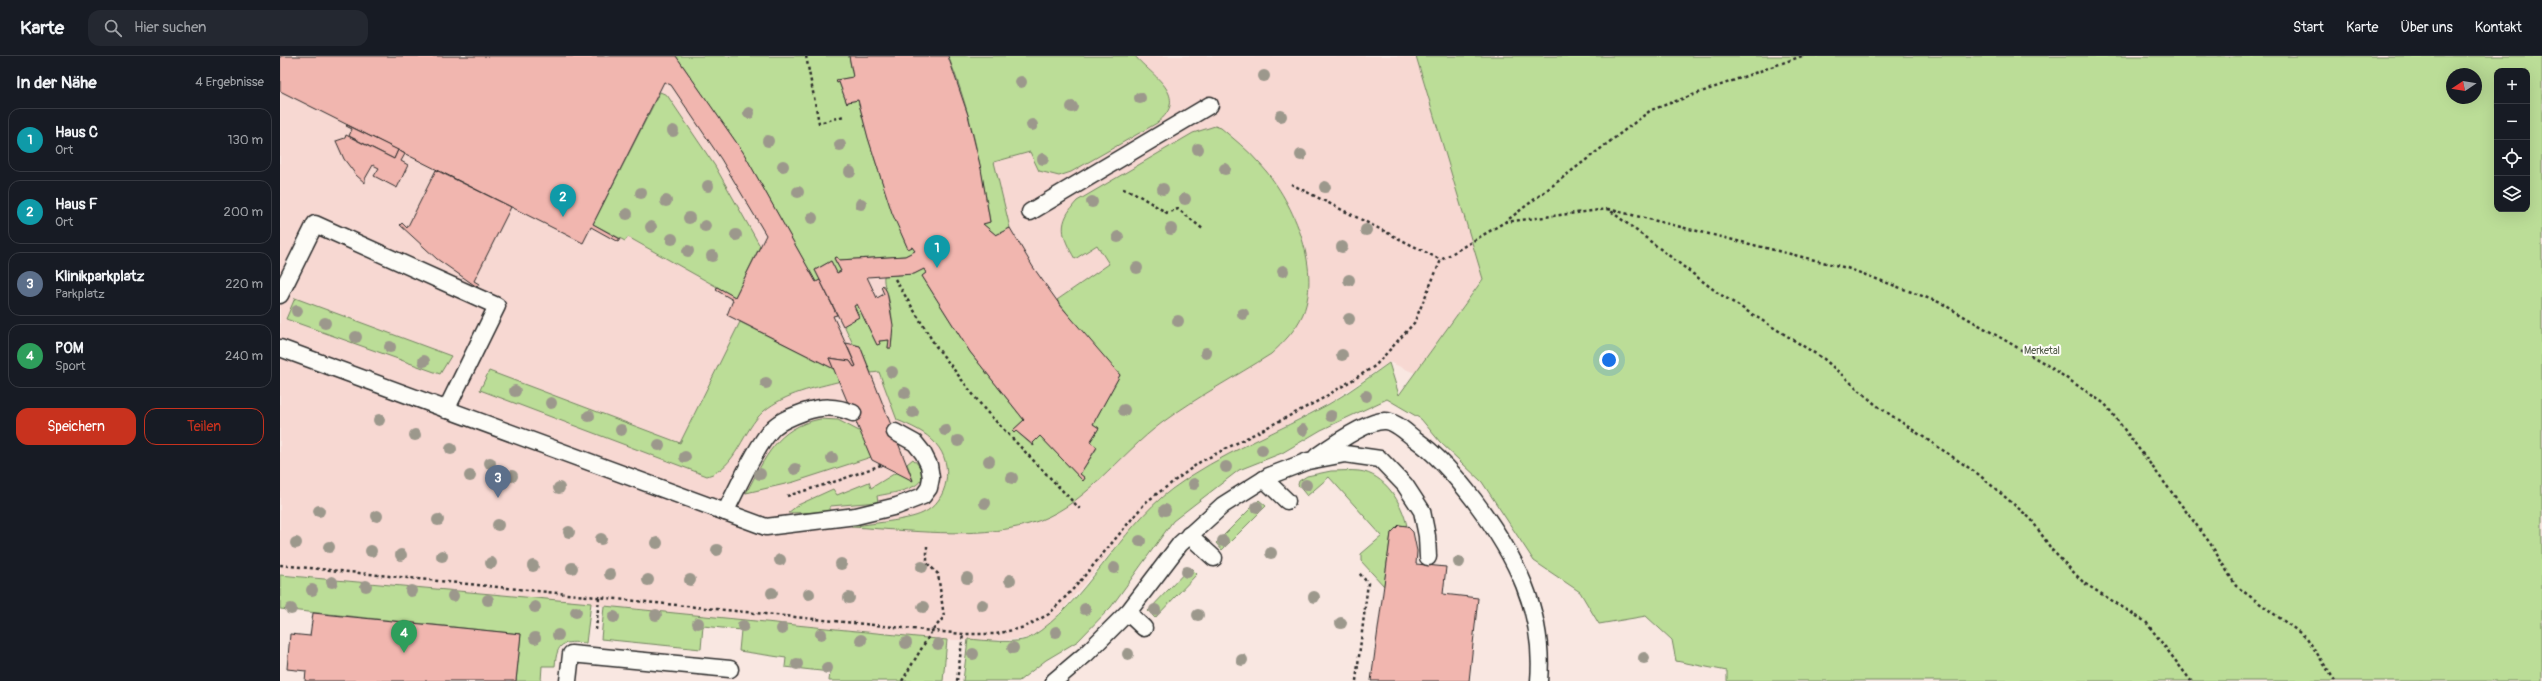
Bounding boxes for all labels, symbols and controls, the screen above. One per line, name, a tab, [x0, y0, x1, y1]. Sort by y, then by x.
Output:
search box	[88, 10, 368, 46]
text: Karte	[20, 16, 64, 40]
icon: search	[102, 17, 124, 39]
text: Hier suchen	[134, 18, 206, 37]
text: Start	[2293, 19, 2324, 36]
text: Karte	[2346, 19, 2378, 36]
text: Über uns	[2400, 19, 2453, 36]
text: Kontakt	[2475, 19, 2522, 36]
north arrow	[2446, 68, 2482, 104]
map controls	[2494, 68, 2530, 212]
button: +	[2494, 68, 2530, 104]
text: In der Nähe	[16, 72, 97, 93]
text: 4 Ergebnisse	[195, 74, 264, 90]
button: −	[2494, 104, 2530, 140]
text: Haus C	[55, 123, 98, 142]
text: 1	[27, 132, 33, 148]
text: 130 m	[227, 132, 263, 148]
button: locate	[2494, 140, 2530, 176]
text: Ort	[55, 142, 73, 158]
button: layers	[2494, 176, 2530, 212]
pin: 2	[550, 184, 576, 217]
text: Haus F	[55, 195, 98, 214]
text: 2	[26, 204, 34, 220]
text: 200 m	[224, 204, 263, 220]
text: Ort	[55, 214, 73, 230]
pin: 1	[924, 235, 950, 268]
text: Klinikparkplatz	[55, 267, 144, 286]
text: 3	[26, 276, 34, 292]
text: 220 m	[225, 276, 263, 292]
text: Parkplatz	[55, 286, 105, 302]
text: POM	[55, 339, 84, 358]
park label: Merketal	[2024, 345, 2060, 357]
text: 4	[26, 348, 34, 364]
text: 240 m	[225, 348, 263, 364]
your location	[1599, 350, 1619, 370]
text: Sport	[55, 358, 86, 374]
button: Speichern	[16, 408, 136, 445]
button: Teilen	[144, 408, 264, 445]
pin: 3	[485, 465, 511, 498]
pin: 4	[391, 620, 417, 653]

